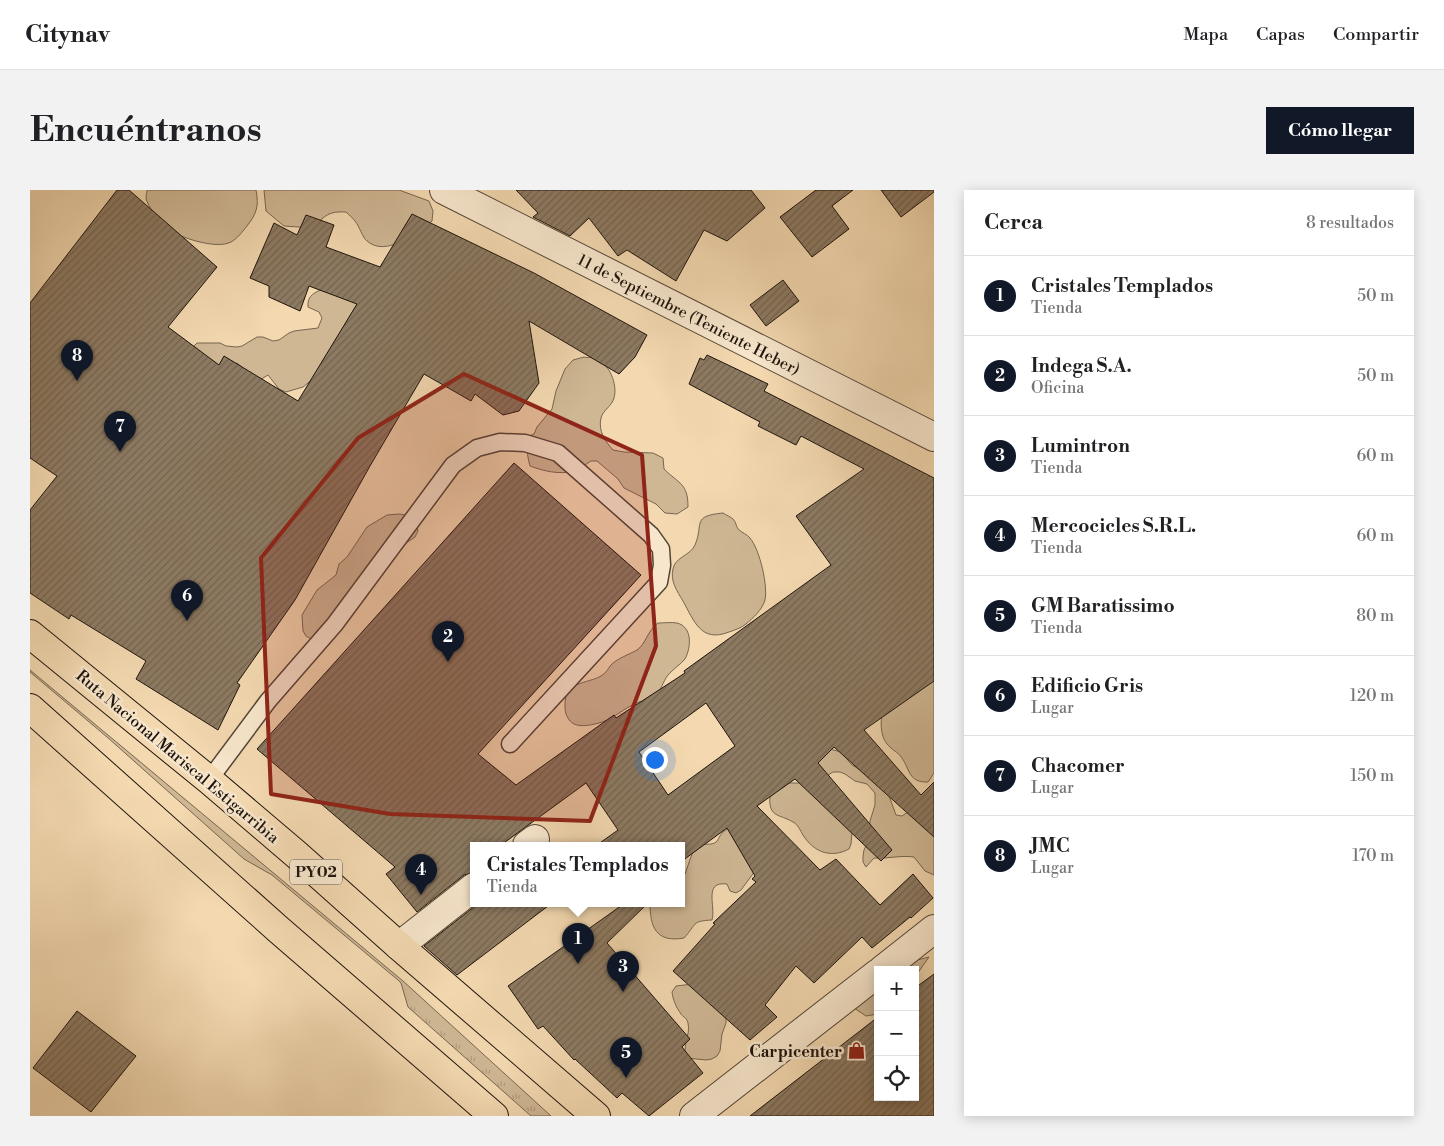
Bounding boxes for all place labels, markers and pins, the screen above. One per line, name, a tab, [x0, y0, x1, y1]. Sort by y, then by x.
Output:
pin: 8	[61, 340, 93, 381]
pin: 7	[104, 411, 136, 452]
pin: 6	[171, 580, 203, 621]
pin: 2	[432, 621, 464, 662]
pin: 4	[405, 854, 437, 895]
pin: 1	[562, 923, 594, 964]
pin: 3	[607, 951, 639, 992]
pin: 5	[610, 1037, 642, 1078]
shop icon: Carpicenter	[846, 1041, 866, 1061]
place label: Carpicenter	[749, 1042, 842, 1062]

